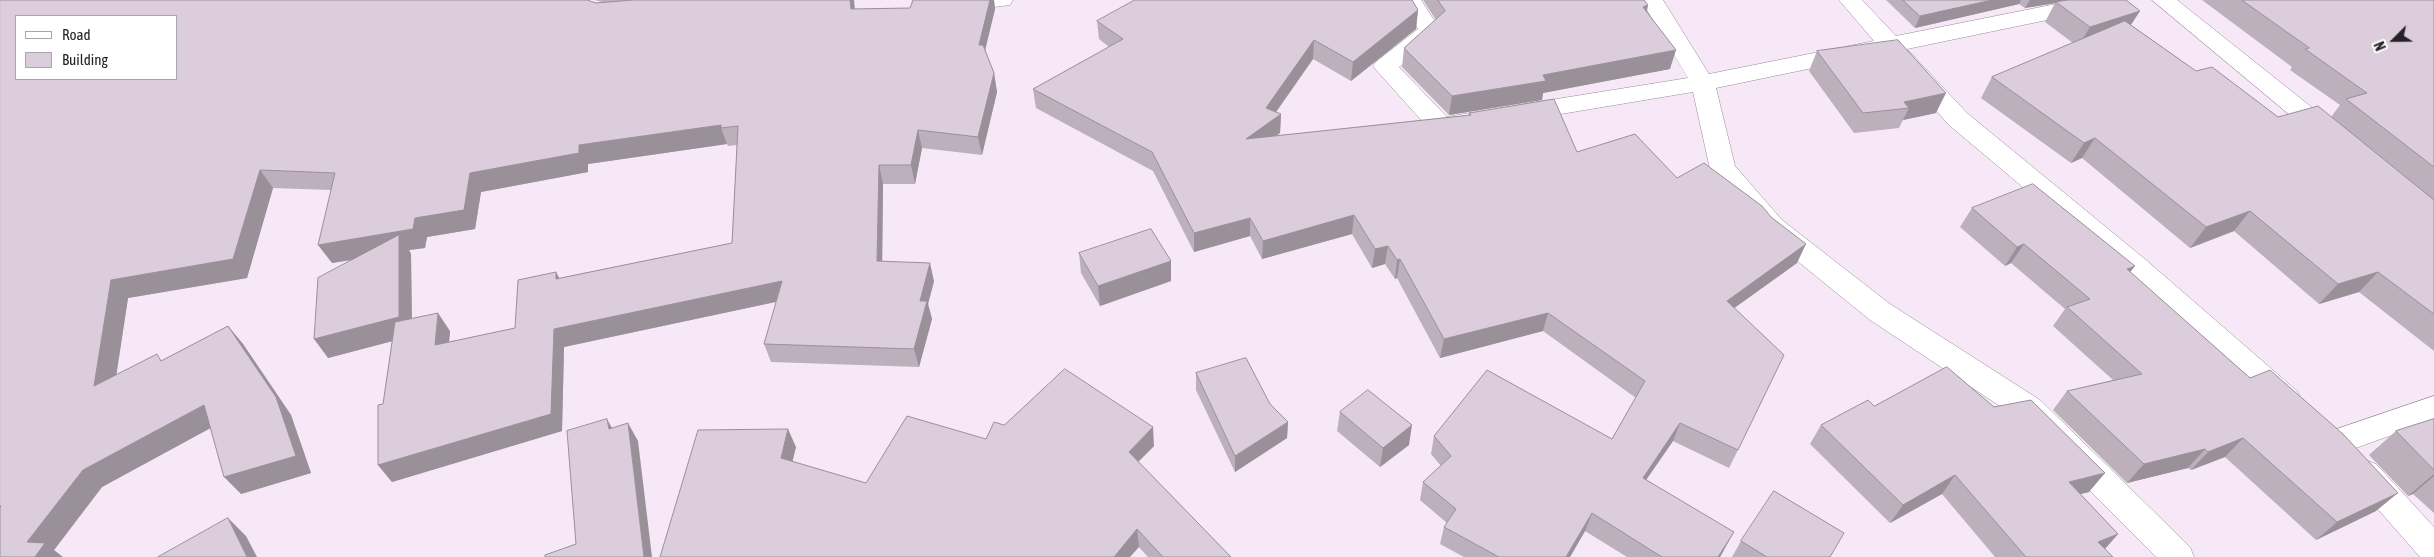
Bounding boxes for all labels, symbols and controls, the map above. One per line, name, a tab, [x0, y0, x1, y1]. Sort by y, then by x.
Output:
legend	[15, 15, 178, 80]
north arrow	[2369, 15, 2419, 65]
text: Road	[62, 26, 91, 43]
text: N	[2371, 39, 2389, 53]
text: Building	[62, 51, 108, 68]

